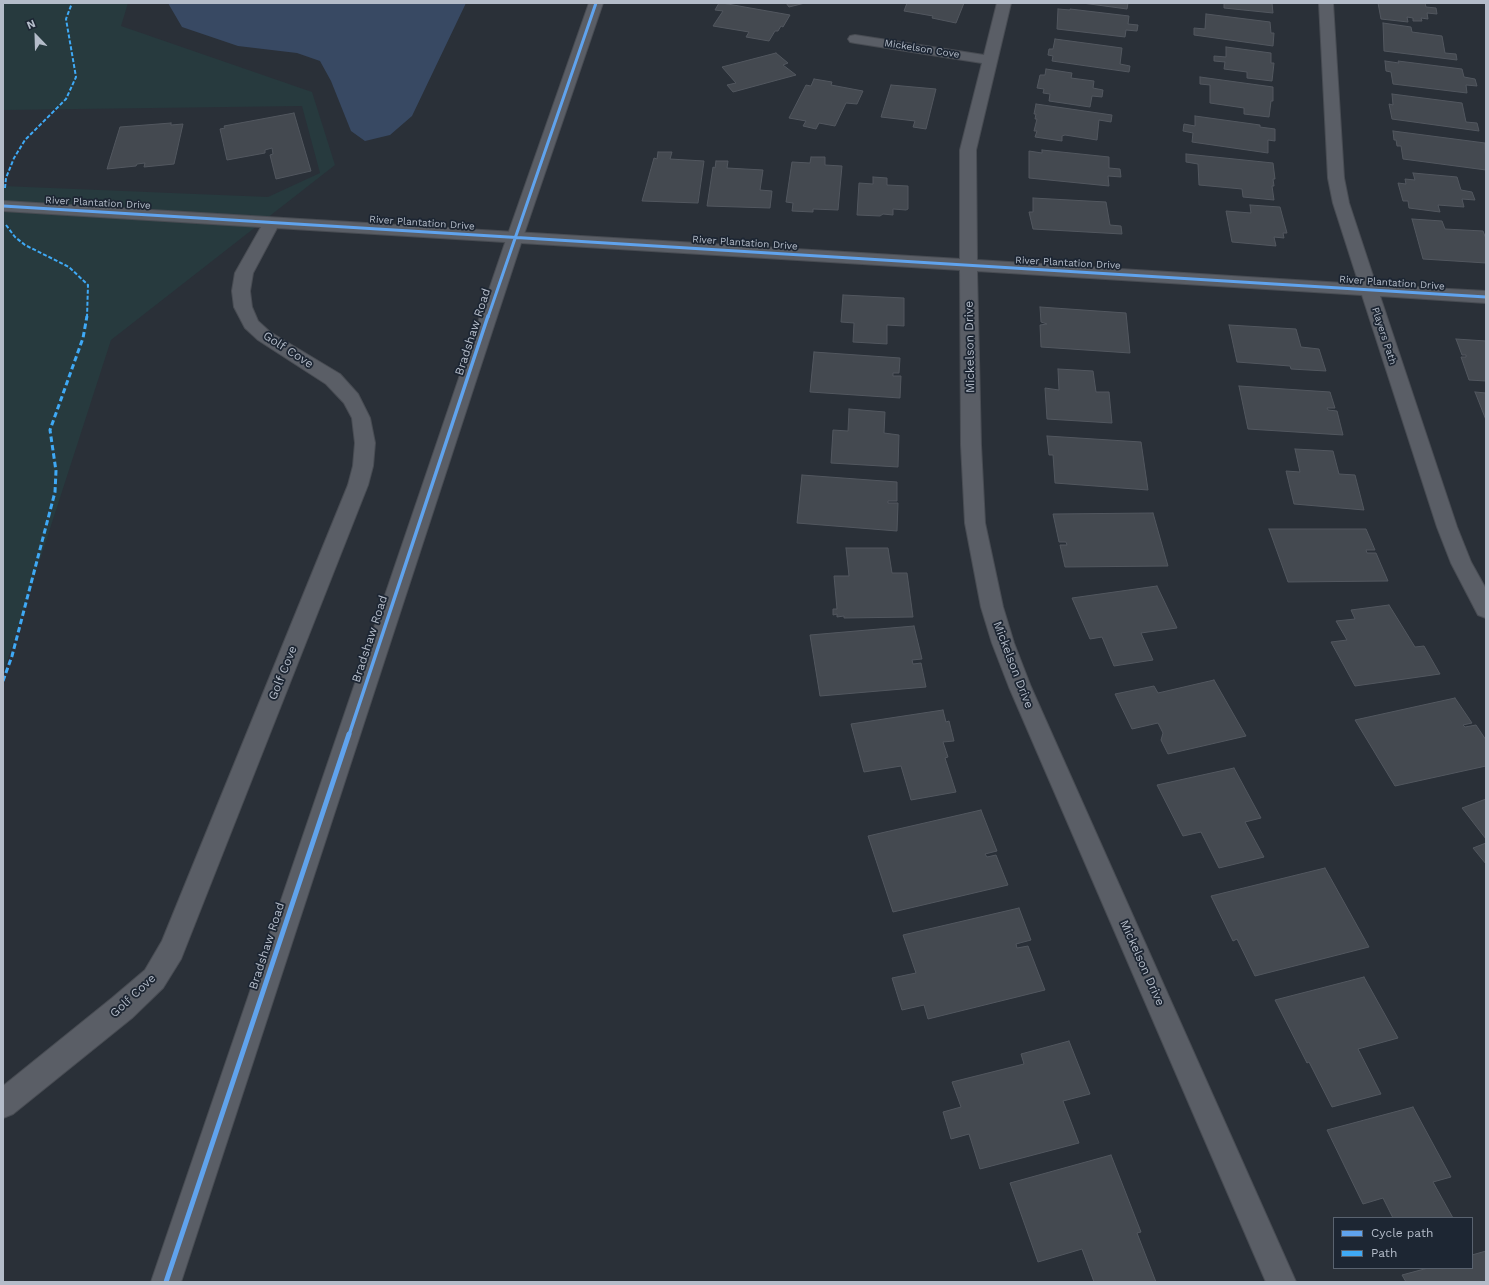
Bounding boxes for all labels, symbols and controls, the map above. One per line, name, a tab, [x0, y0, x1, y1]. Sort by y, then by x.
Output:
north arrow	[16, 16, 56, 56]
text: N	[25, 17, 37, 32]
street label: Mickelson Cove	[884, 37, 960, 61]
street label: River Plantation Drive	[45, 194, 151, 212]
street label: River Plantation Drive	[369, 213, 475, 233]
street label: River Plantation Drive	[692, 233, 798, 253]
street label: River Plantation Drive	[1015, 254, 1121, 272]
street label: River Plantation Drive	[1339, 273, 1445, 293]
street label: Bradshaw Road	[452, 287, 494, 377]
street label: Mickelson Drive	[962, 301, 978, 393]
street label: Players Path	[1369, 306, 1399, 366]
street label: Golf Cove	[260, 328, 316, 372]
street label: Bradshaw Road	[349, 594, 391, 684]
street label: Mickelson Drive	[990, 619, 1036, 711]
street label: Golf Cove	[266, 644, 300, 702]
street label: Bradshaw Road	[246, 901, 288, 991]
street label: Mickelson Drive	[1117, 918, 1167, 1008]
street label: Golf Cove	[107, 971, 159, 1021]
legend	[1333, 1217, 1473, 1269]
text: Cycle path	[1371, 1226, 1433, 1240]
text: Path	[1371, 1246, 1397, 1260]

